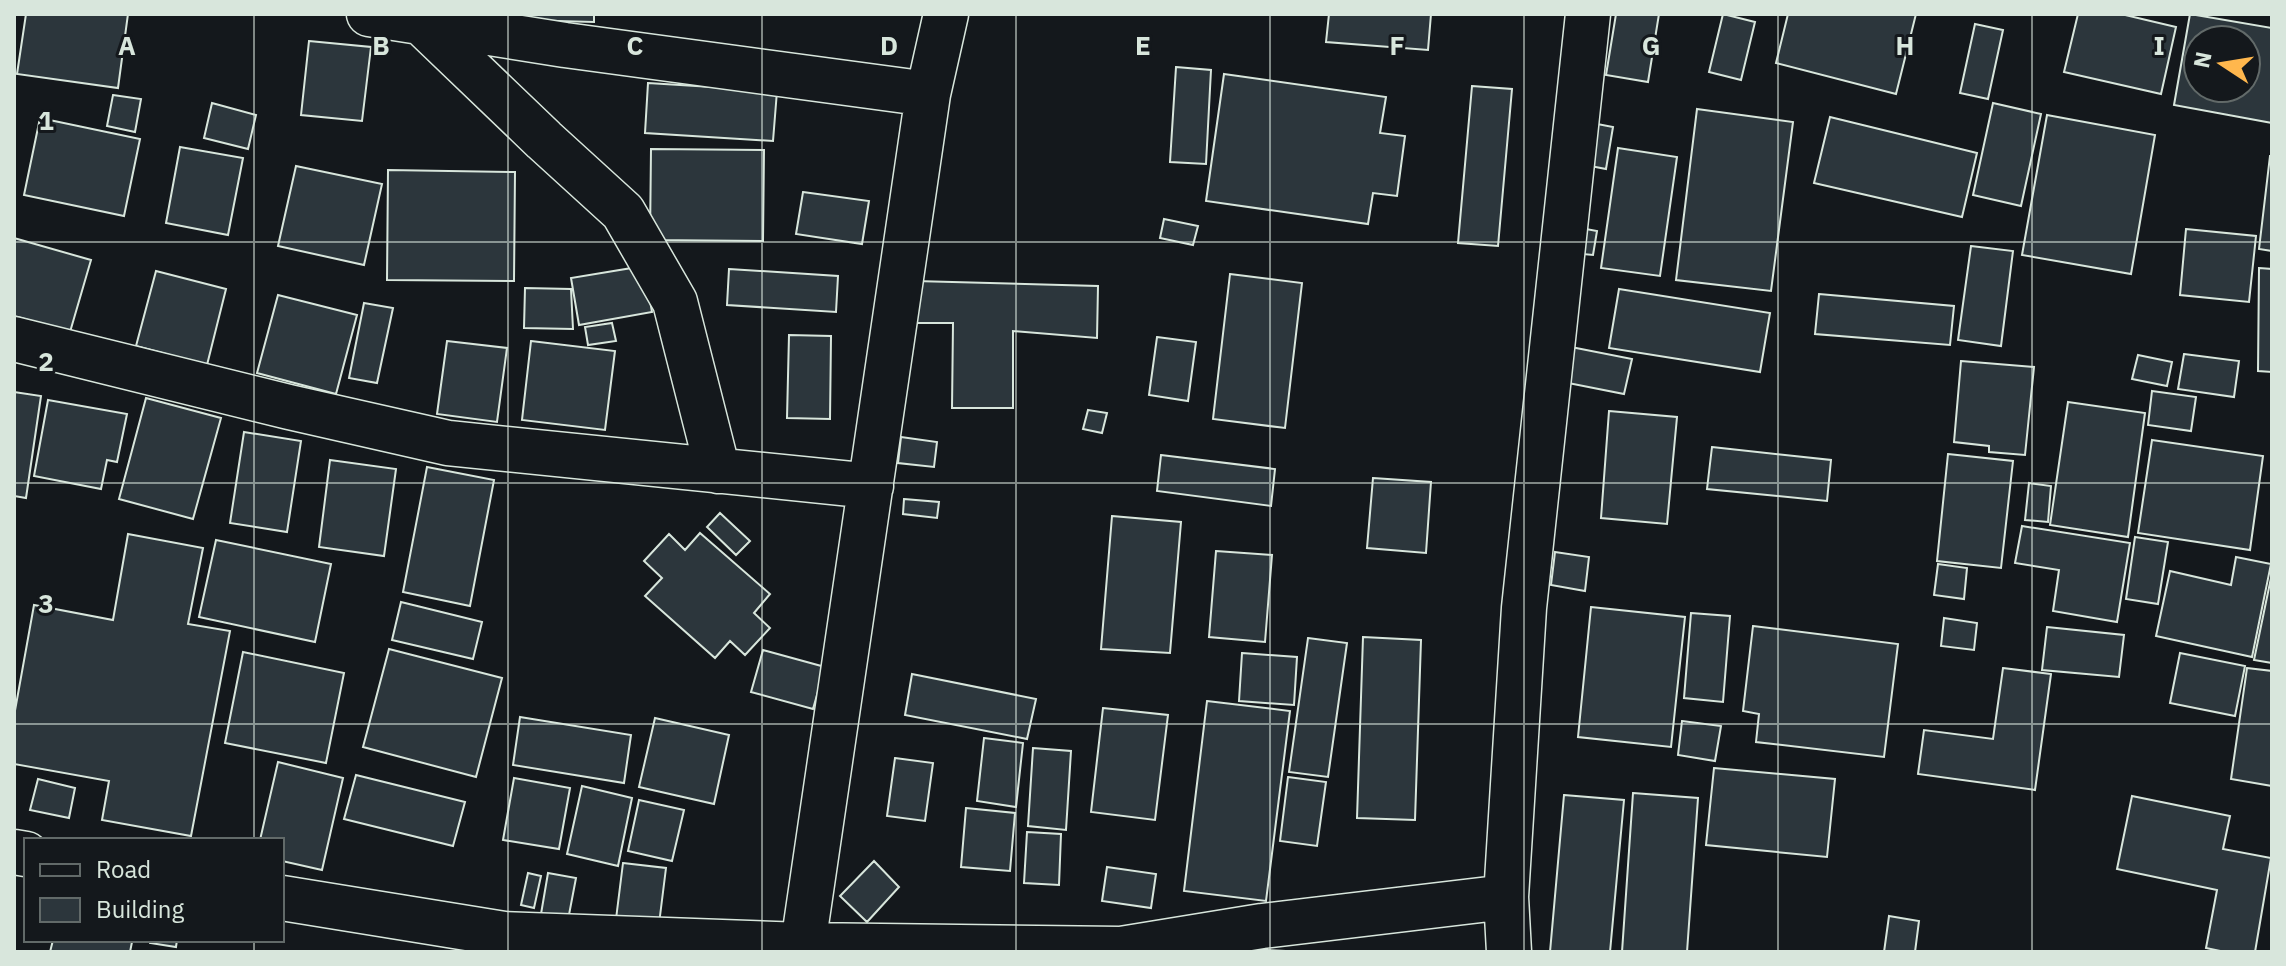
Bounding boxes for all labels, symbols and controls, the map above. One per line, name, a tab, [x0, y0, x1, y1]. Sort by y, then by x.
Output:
north arrow	[2182, 24, 2262, 104]
text: A	[118, 28, 136, 62]
text: B	[372, 28, 390, 62]
text: C	[627, 28, 644, 62]
text: D	[880, 28, 898, 62]
text: E	[1135, 28, 1151, 62]
text: F	[1389, 28, 1405, 62]
text: G	[1642, 28, 1660, 62]
text: H	[1896, 28, 1914, 62]
text: I	[2153, 28, 2165, 62]
text: N	[2186, 49, 2218, 71]
text: 1	[38, 103, 54, 137]
text: 2	[38, 344, 54, 378]
text: 3	[38, 586, 54, 620]
legend	[24, 838, 284, 942]
text: Road	[96, 853, 151, 885]
text: Building	[96, 893, 184, 925]

